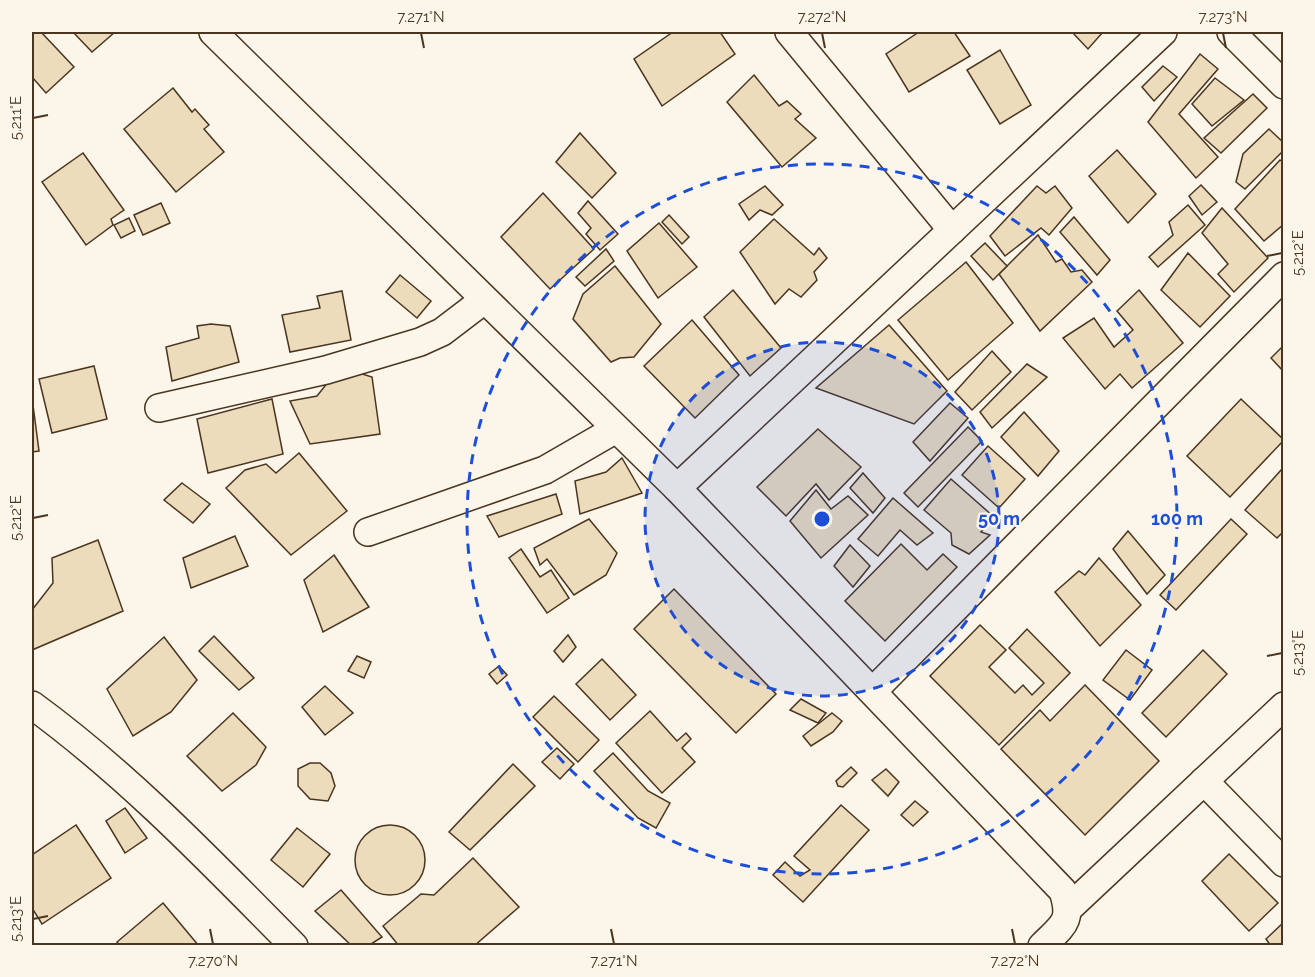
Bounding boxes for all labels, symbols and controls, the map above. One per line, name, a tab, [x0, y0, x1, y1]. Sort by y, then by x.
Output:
text: 7.271°N	[397, 8, 445, 26]
text: 7.272°N	[798, 8, 846, 26]
text: 7.273°N	[1199, 8, 1247, 26]
text: 5.211°E	[7, 96, 25, 140]
text: 5.212°E	[1289, 230, 1307, 276]
text: 5.212°E	[7, 495, 25, 541]
text: 50 m	[978, 508, 1020, 529]
text: 100 m	[1151, 508, 1203, 529]
centre of rings	[812, 509, 832, 529]
text: 5.213°E	[1289, 630, 1307, 676]
text: 5.213°E	[7, 896, 25, 942]
text: 7.270°N	[188, 952, 238, 970]
text: 7.271°N	[590, 952, 638, 970]
text: 7.272°N	[991, 952, 1039, 970]

